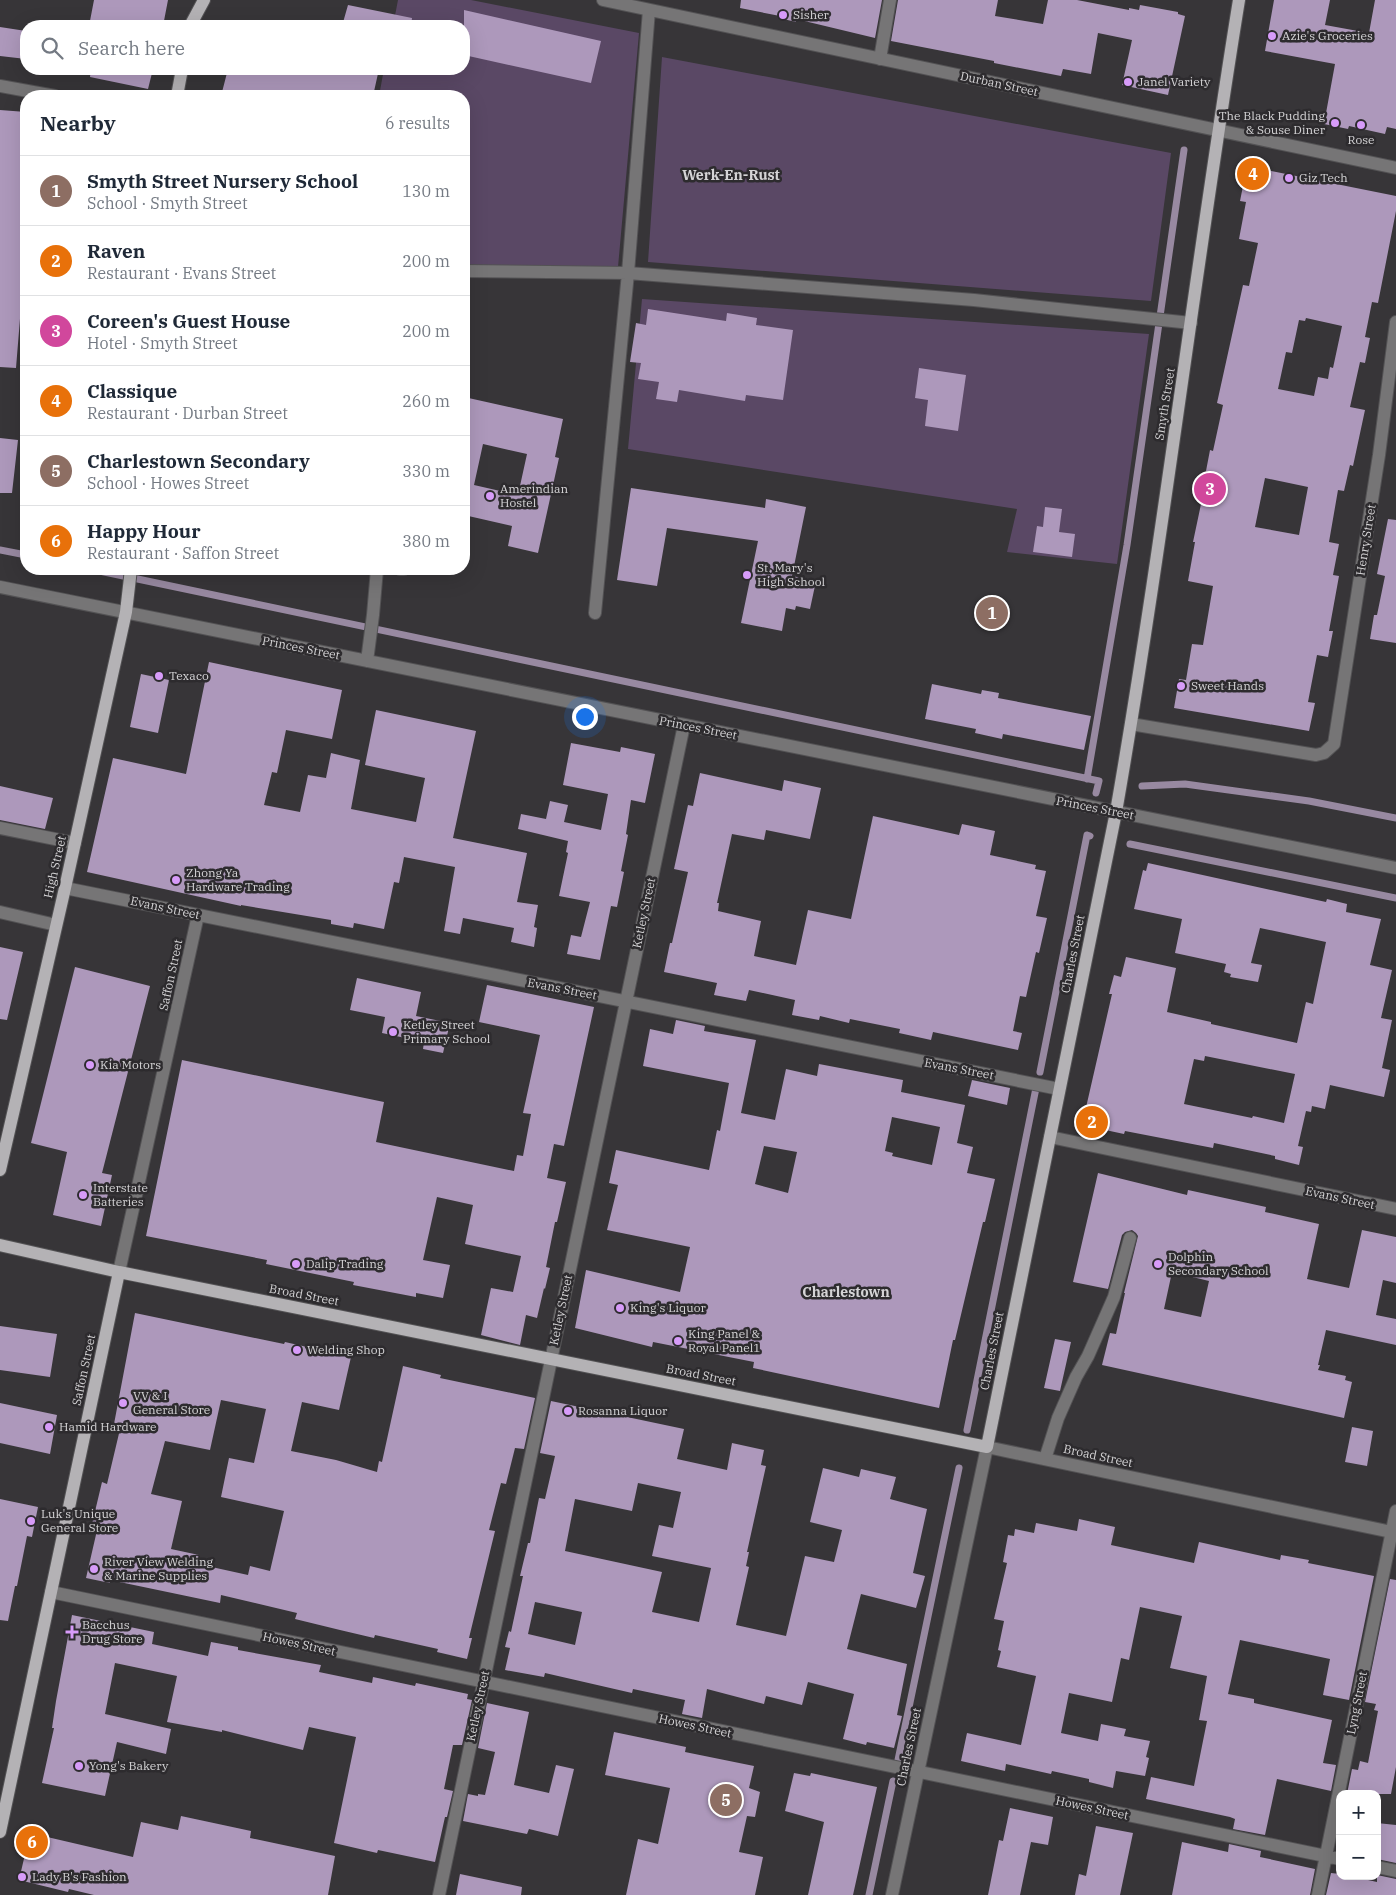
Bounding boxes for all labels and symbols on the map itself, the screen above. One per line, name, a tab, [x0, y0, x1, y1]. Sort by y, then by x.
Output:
place label: Sisher	[793, 7, 830, 22]
marker: Sisher	[777, 9, 789, 21]
place label: Azie's Groceries	[1282, 28, 1373, 43]
marker: Azie's Groceries	[1266, 30, 1278, 42]
street label: Durban Street	[959, 68, 1039, 99]
place label: Janel Variety	[1138, 74, 1211, 89]
marker: Janel Variety	[1122, 76, 1134, 88]
place label: The Black Pudding & Souse Diner	[1219, 108, 1326, 137]
marker: The Black Pudding & Souse Diner	[1329, 117, 1341, 129]
marker: Rose	[1355, 119, 1367, 131]
place label: Rose	[1348, 132, 1374, 147]
pin: 4	[1237, 155, 1269, 193]
district label: Werk-En-Rust	[682, 166, 780, 184]
place label: Giz Tech	[1299, 170, 1348, 185]
marker: Giz Tech	[1283, 172, 1295, 184]
street label: Smyth Street	[1151, 367, 1178, 441]
pin: 3	[1194, 470, 1226, 508]
place label: Amerindian Hostel	[500, 481, 568, 510]
marker: Amerindian Hostel	[484, 490, 496, 502]
street label: Henry Street	[1352, 503, 1379, 577]
place label: St. Mary's High School	[757, 560, 825, 589]
marker: St. Mary's High School	[741, 569, 753, 581]
pin: 1	[976, 594, 1008, 632]
street label: Princes Street	[261, 633, 341, 662]
place label: Texaco	[169, 668, 209, 683]
marker: Texaco	[153, 670, 165, 682]
place label: Sweet Hands	[1191, 678, 1264, 693]
marker: Sweet Hands	[1175, 680, 1187, 692]
your location	[572, 704, 598, 730]
street label: Princes Street	[658, 713, 738, 742]
street label: Princes Street	[1055, 793, 1135, 822]
street label: High Street	[40, 834, 69, 900]
place label: Zhong Ya Hardware Trading	[186, 865, 290, 894]
marker: Zhong Ya Hardware Trading	[170, 874, 182, 886]
street label: Ketley Street	[629, 876, 658, 950]
street label: Evans Street	[129, 893, 201, 922]
street label: Charles Street	[1058, 913, 1087, 994]
street label: Saffon Street	[156, 938, 185, 1012]
street label: Evans Street	[526, 974, 598, 1003]
place label: Ketley Street Primary School	[403, 1017, 491, 1046]
marker: Ketley Street Primary School	[387, 1026, 399, 1038]
street label: Evans Street	[923, 1054, 995, 1083]
place label: Kia Motors	[100, 1057, 161, 1072]
marker: Kia Motors	[84, 1059, 96, 1071]
pin: 2	[1076, 1103, 1108, 1141]
place label: Interstate Batteries	[93, 1180, 148, 1209]
street label: Evans Street	[1304, 1183, 1376, 1212]
marker: Interstate Batteries	[77, 1189, 89, 1201]
place label: Dolphin Secondary School	[1168, 1249, 1269, 1278]
place label: Dalip Trading	[306, 1256, 384, 1271]
marker: Dalip Trading	[290, 1258, 302, 1270]
marker: Dolphin Secondary School	[1152, 1258, 1164, 1270]
street label: Ketley Street	[546, 1273, 575, 1347]
street label: Broad Street	[268, 1280, 340, 1309]
district label: Charlestown	[802, 1283, 890, 1301]
place label: King's Liquor	[630, 1300, 706, 1315]
marker: King's Liquor	[614, 1302, 626, 1314]
street label: Charles Street	[977, 1310, 1006, 1391]
place label: King Panel & Royal Panel1	[688, 1326, 761, 1355]
street label: Saffon Street	[69, 1333, 98, 1407]
marker: King Panel & Royal Panel1	[672, 1335, 684, 1347]
place label: Welding Shop	[307, 1342, 385, 1357]
marker: Welding Shop	[291, 1344, 303, 1356]
street label: Broad Street	[665, 1360, 737, 1389]
place label: VV & I General Store	[133, 1388, 210, 1417]
marker: VV & I General Store	[117, 1397, 129, 1409]
place label: Rosanna Liquor	[578, 1403, 668, 1418]
marker: Rosanna Liquor	[562, 1405, 574, 1417]
place label: Hamid Hardware	[59, 1419, 156, 1434]
marker: Hamid Hardware	[43, 1421, 55, 1433]
street label: Broad Street	[1062, 1441, 1134, 1470]
place label: Luk's Unique General Store	[41, 1506, 118, 1535]
marker: Luk's Unique General Store	[25, 1515, 37, 1527]
place label: River View Welding & Marine Supplies	[104, 1554, 214, 1583]
marker: River View Welding & Marine Supplies	[88, 1563, 100, 1575]
place label: Bacchus Drug Store	[82, 1617, 143, 1646]
marker: Bacchus Drug Store	[66, 1626, 78, 1638]
street label: Howes Street	[261, 1628, 337, 1659]
street label: Ketley Street	[463, 1669, 492, 1743]
street label: Lyng Street	[1343, 1670, 1370, 1736]
street label: Charles Street	[893, 1706, 924, 1787]
street label: Howes Street	[657, 1710, 733, 1741]
place label: Yong's Bakery	[89, 1758, 169, 1773]
marker: Yong's Bakery	[73, 1760, 85, 1772]
pin: 5	[710, 1781, 742, 1819]
street label: Howes Street	[1054, 1792, 1130, 1823]
pin: 6	[16, 1823, 48, 1861]
place label: Lady B's Fashion	[32, 1869, 127, 1884]
marker: Lady B's Fashion	[16, 1871, 28, 1883]

